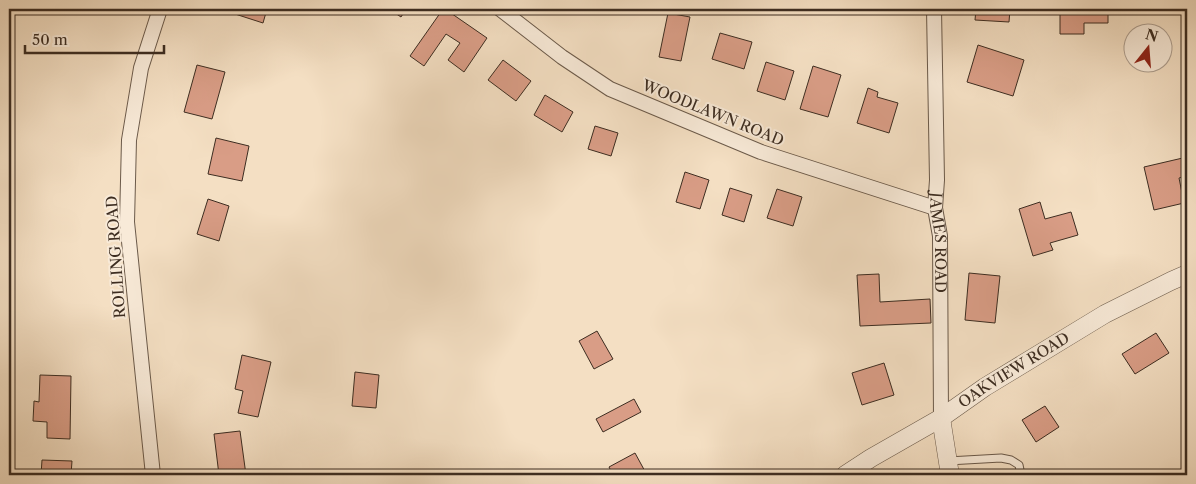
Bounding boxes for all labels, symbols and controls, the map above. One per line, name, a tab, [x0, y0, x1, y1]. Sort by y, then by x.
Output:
scale bar	[25, 22, 164, 54]
north arrow	[1124, 22, 1174, 72]
text: N	[1143, 25, 1160, 46]
text: 50 m	[32, 30, 68, 49]
street label: WOODLAWN ROAD	[639, 75, 787, 150]
street label: JAMES ROAD	[926, 190, 950, 293]
street label: ROLLING ROAD	[102, 195, 129, 319]
street label: OAKVIEW ROAD	[954, 328, 1073, 412]

